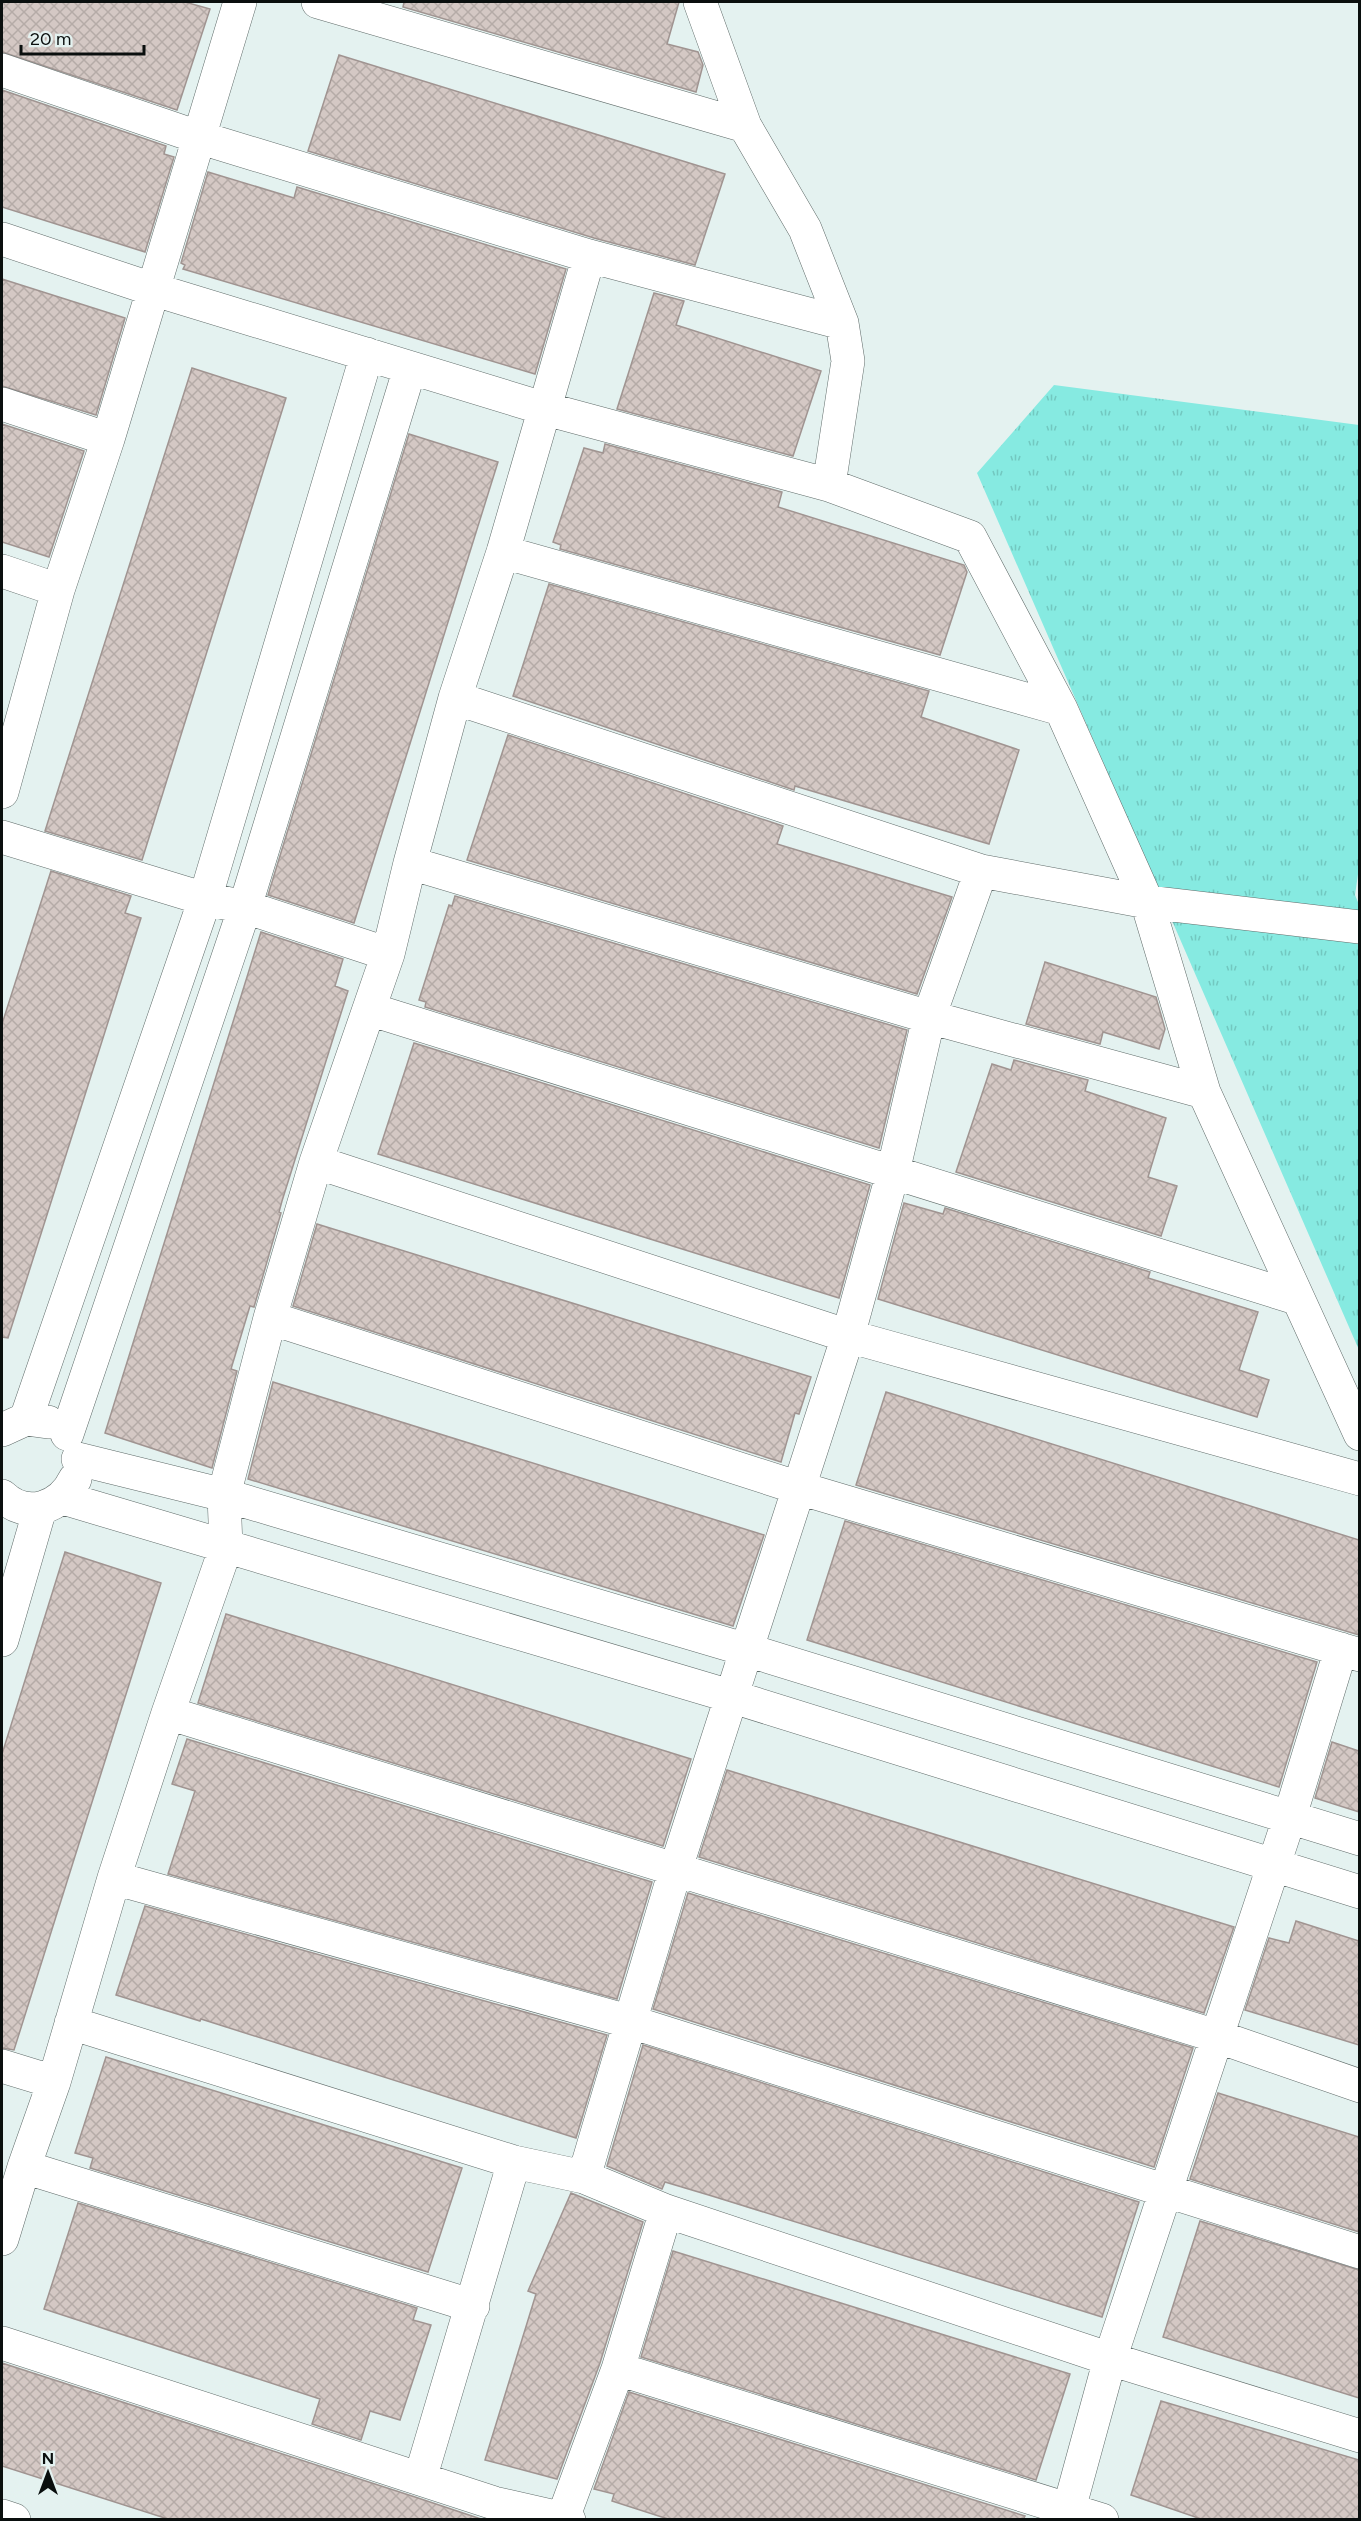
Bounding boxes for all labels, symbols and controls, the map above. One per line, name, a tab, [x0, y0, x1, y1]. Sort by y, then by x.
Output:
scale bar	[21, 18, 144, 56]
text: 20 m	[30, 28, 71, 50]
north arrow	[18, 2443, 78, 2503]
text: N	[42, 2449, 54, 2468]

